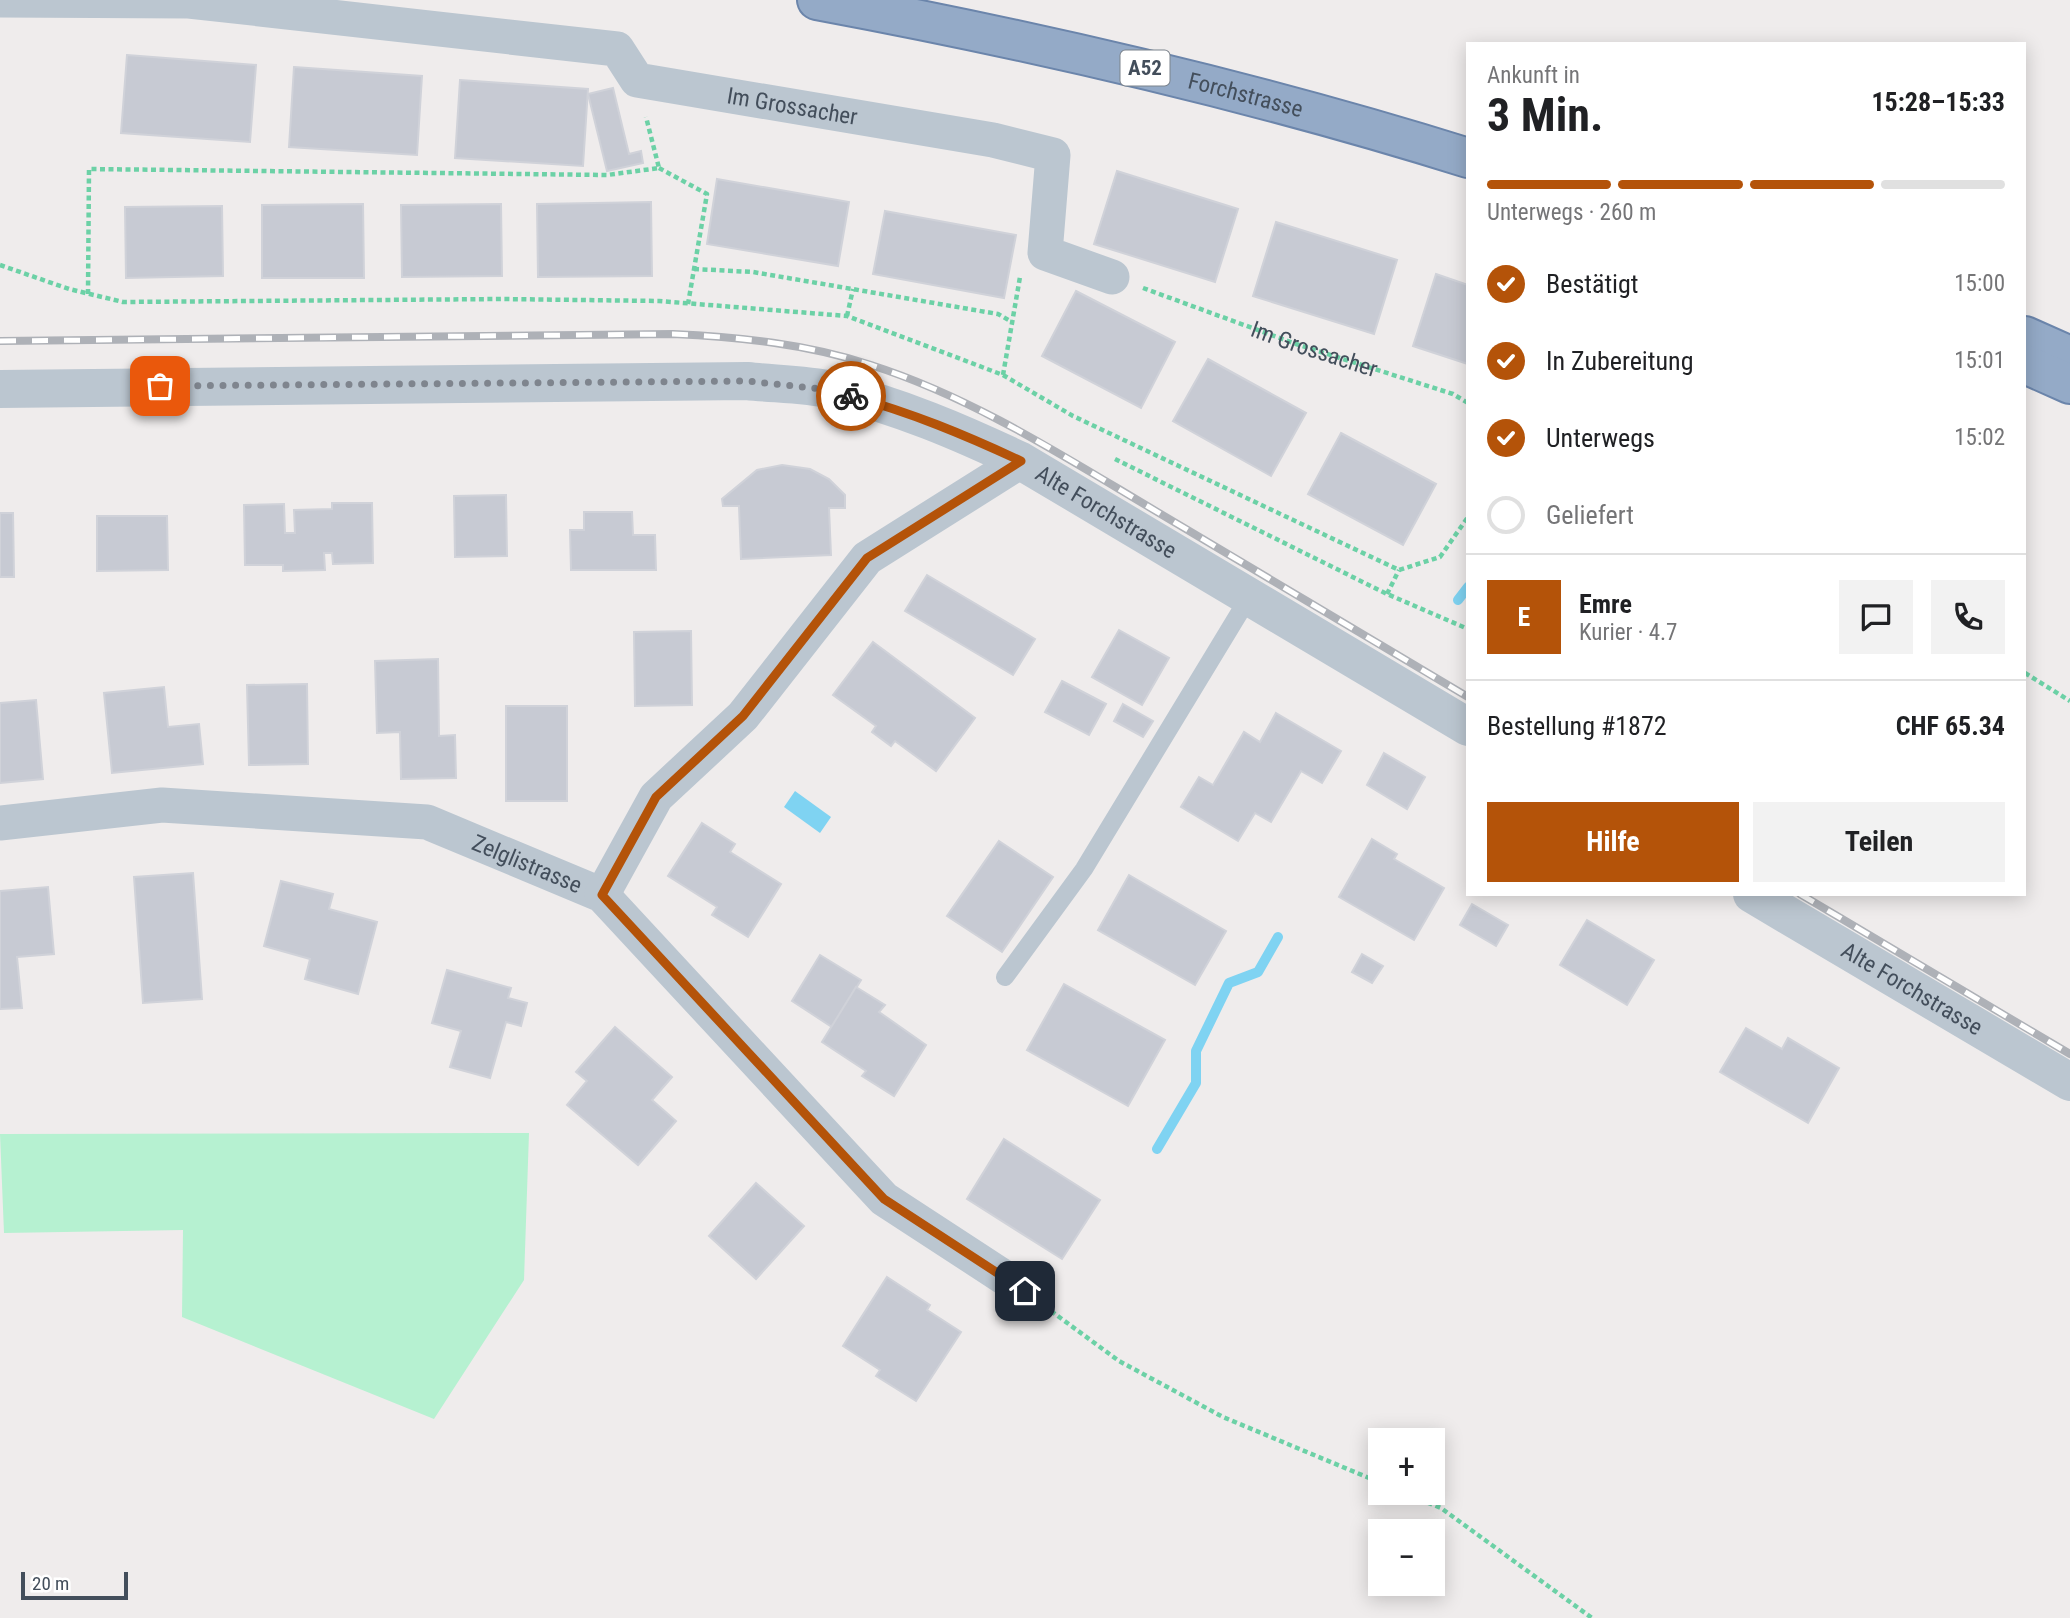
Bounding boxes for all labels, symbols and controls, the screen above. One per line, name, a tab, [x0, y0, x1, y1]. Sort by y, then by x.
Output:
road number: A52	[1120, 50, 1170, 86]
text: Ankunft in	[1487, 62, 1580, 89]
street label: Forchstrasse	[1185, 67, 1306, 123]
street label: Im Grossacher	[725, 82, 859, 130]
text: 15:28–15:33	[1871, 87, 2005, 117]
text: 3 Min.	[1487, 88, 1603, 142]
text: Unterwegs · 260 m	[1487, 199, 1656, 226]
icon: check	[1487, 265, 1525, 303]
text: Bestätigt	[1546, 269, 1639, 299]
text: 15:00	[1954, 270, 2005, 297]
street label: Im Grossacher	[1247, 315, 1381, 383]
icon: check	[1487, 342, 1525, 380]
text: In Zubereitung	[1546, 346, 1694, 376]
text: 15:01	[1954, 347, 2005, 374]
pin	[130, 356, 190, 416]
courier	[816, 361, 886, 431]
icon: bag	[141, 367, 179, 405]
icon: bike	[832, 377, 870, 415]
icon: check	[1487, 419, 1525, 457]
text: Unterwegs	[1546, 423, 1655, 453]
text: 15:02	[1954, 424, 2005, 451]
street label: Alte Forchstrasse	[1031, 459, 1181, 564]
text: Geliefert	[1546, 500, 1634, 530]
button: chat	[1839, 580, 1913, 654]
button: phone	[1931, 580, 2005, 654]
text: Emre	[1579, 589, 1632, 619]
text: E	[1518, 602, 1530, 632]
text: Kurier · 4.7	[1579, 619, 1677, 646]
text: Bestellung #1872	[1487, 711, 1667, 741]
text: CHF 65.34	[1896, 711, 2005, 741]
button: Hilfe	[1487, 802, 1739, 882]
button: Teilen	[1753, 802, 2005, 882]
street label: Zelglistrasse	[468, 829, 586, 899]
street label: Alte Forchstrasse	[1837, 937, 1987, 1041]
pin	[995, 1261, 1055, 1321]
icon: home	[1006, 1272, 1044, 1310]
map controls	[1368, 1428, 1445, 1596]
button: +	[1368, 1428, 1445, 1505]
button: −	[1368, 1519, 1445, 1596]
scale bar	[21, 1569, 128, 1601]
text: 20 m	[32, 1572, 69, 1595]

